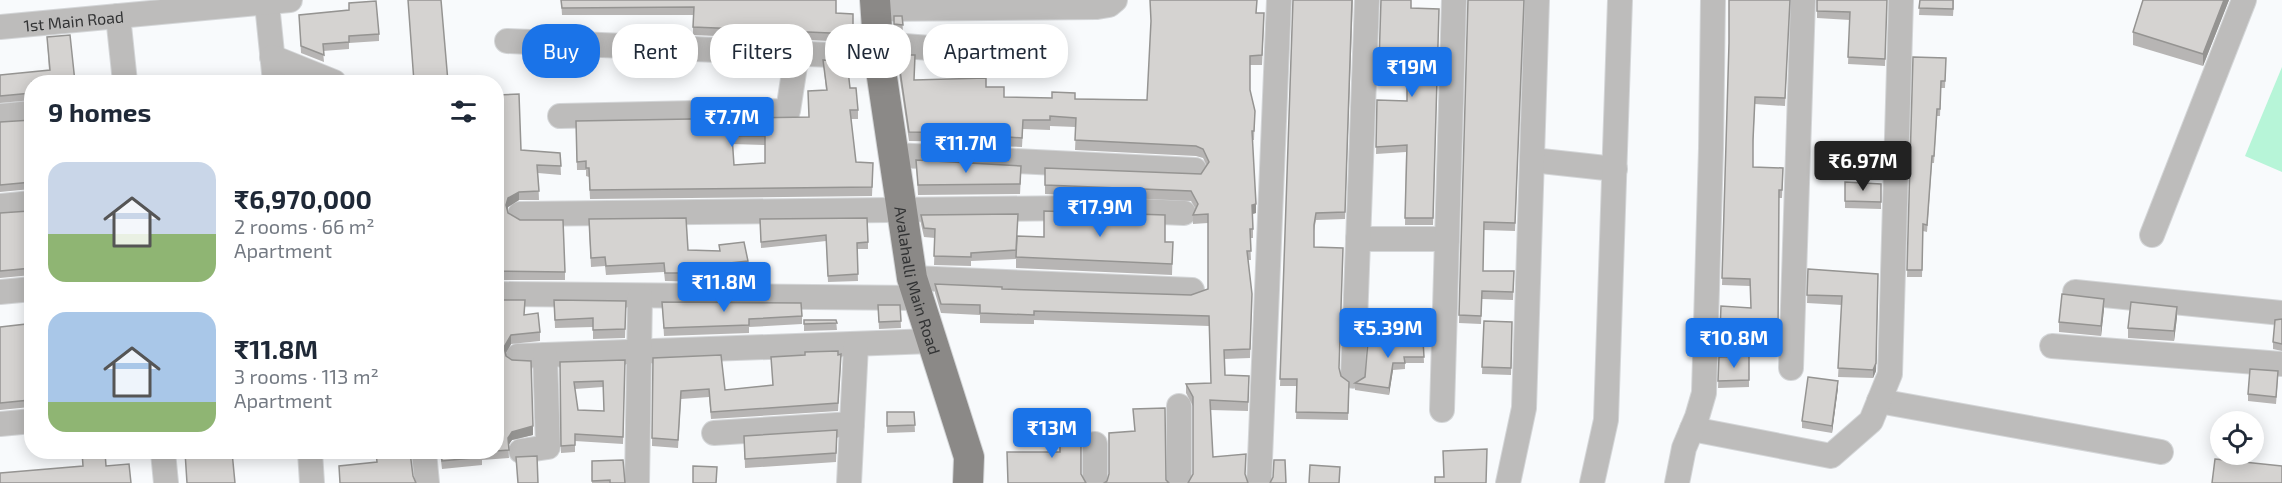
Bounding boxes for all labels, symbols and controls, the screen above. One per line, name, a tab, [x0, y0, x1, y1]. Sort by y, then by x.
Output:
street label: 1st Main Road	[23, 6, 125, 34]
chip: Buy	[522, 24, 600, 78]
chip: Rent	[612, 24, 698, 78]
chip: Filters	[710, 24, 813, 78]
chip: New	[825, 24, 911, 78]
chip: Apartment	[923, 24, 1068, 78]
pin: ₹19M	[1376, 47, 1448, 98]
text: ₹19M	[1387, 54, 1437, 78]
icon: filters	[447, 95, 480, 128]
text: 9 homes	[48, 96, 151, 127]
pin: ₹7.7M	[690, 97, 774, 148]
text: ₹7.7M	[705, 104, 759, 128]
pin: ₹11.7M	[917, 123, 1015, 174]
text: ₹11.7M	[935, 130, 997, 154]
pin: ₹6.97M	[1814, 141, 1912, 192]
text: ₹6.97M	[1828, 148, 1898, 172]
text: ₹6,970,000	[234, 183, 372, 214]
icon: home	[96, 186, 168, 258]
pin: ₹17.9M	[1051, 187, 1149, 238]
text: ₹17.9M	[1067, 194, 1133, 218]
street label: Avalahalli Main Road	[892, 205, 945, 357]
text: 2 rooms · 66 m²	[234, 214, 375, 238]
text: Apartment	[234, 238, 332, 262]
pin: ₹11.8M	[675, 262, 773, 313]
text: ₹11.8M	[692, 269, 756, 293]
pin: ₹5.39M	[1339, 308, 1437, 359]
text: ₹5.39M	[1353, 315, 1423, 339]
pin: ₹10.8M	[1685, 318, 1783, 369]
text: ₹10.8M	[1700, 325, 1768, 349]
text: ₹11.8M	[234, 333, 318, 364]
icon: home	[96, 336, 168, 408]
text: 3 rooms · 113 m²	[234, 364, 379, 388]
text: Apartment	[234, 388, 332, 412]
pin: ₹13M	[1016, 408, 1088, 459]
map controls	[2210, 411, 2264, 465]
button: locate	[2210, 411, 2264, 465]
text: ₹13M	[1027, 415, 1077, 439]

